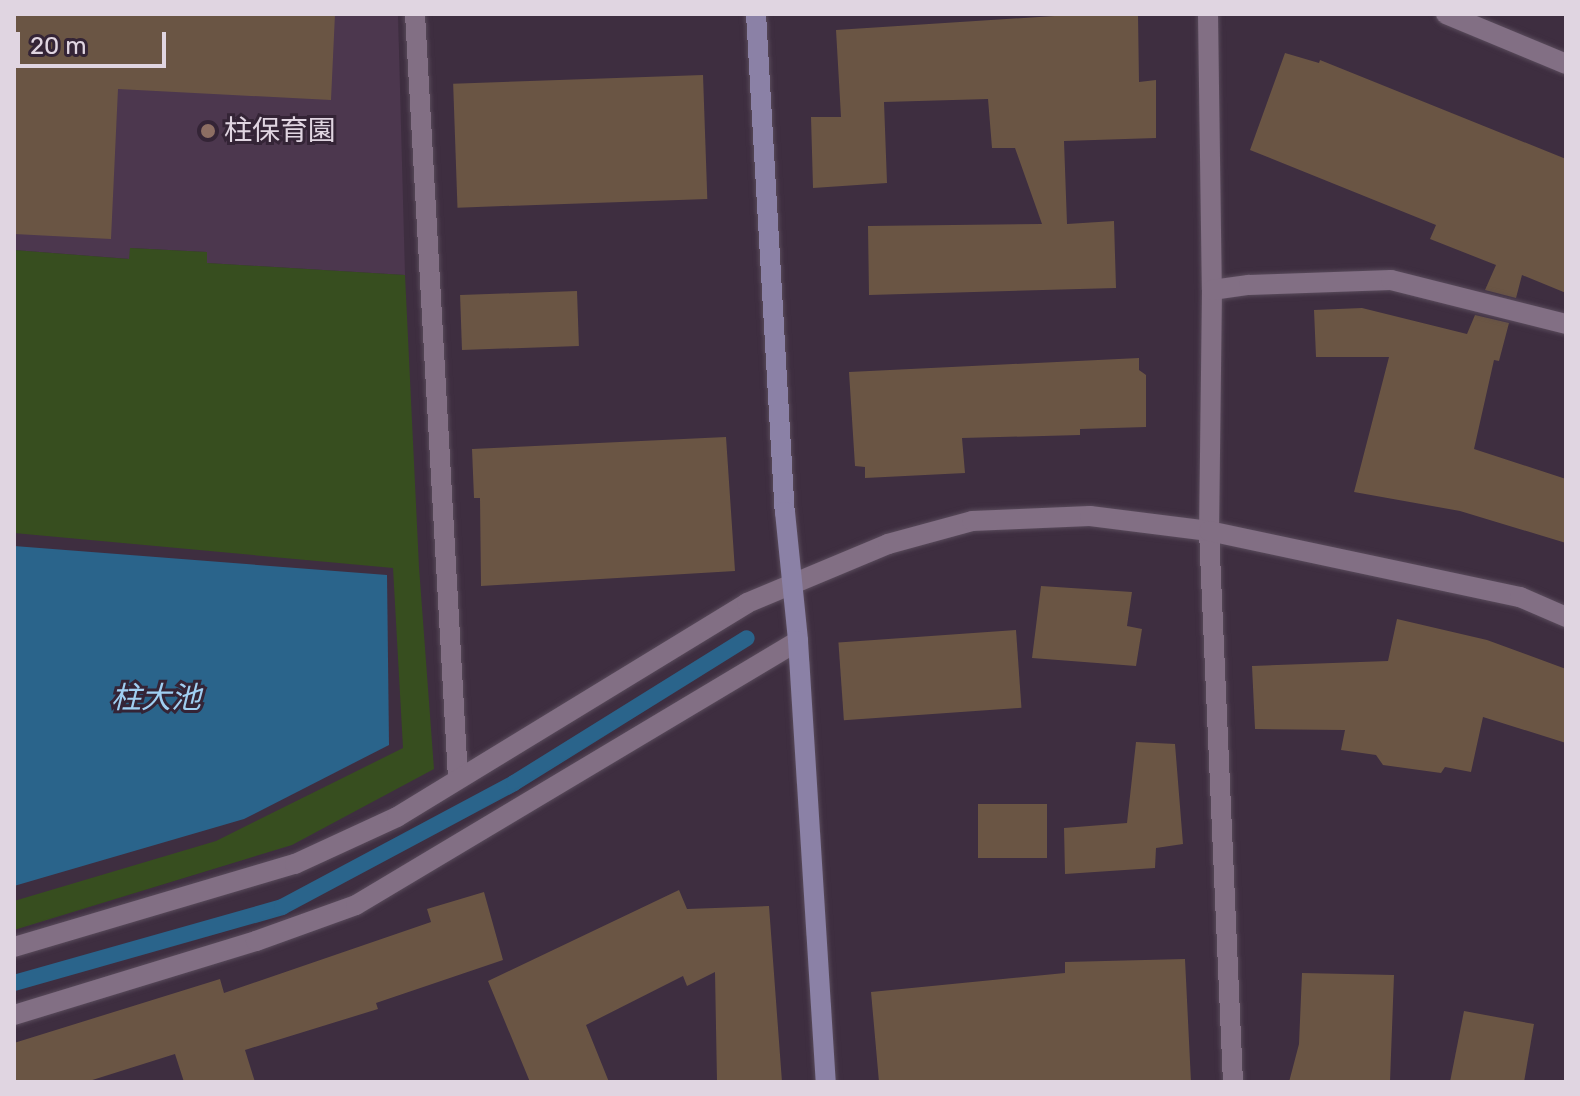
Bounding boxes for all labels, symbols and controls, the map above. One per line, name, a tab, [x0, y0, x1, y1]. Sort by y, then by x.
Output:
scale bar	[20, 16, 170, 66]
text: 20 m	[30, 32, 87, 60]
place label: 柱保育園	[224, 114, 336, 148]
marker: 柱保育園	[199, 122, 217, 140]
water label: 柱大池	[111, 680, 201, 716]

